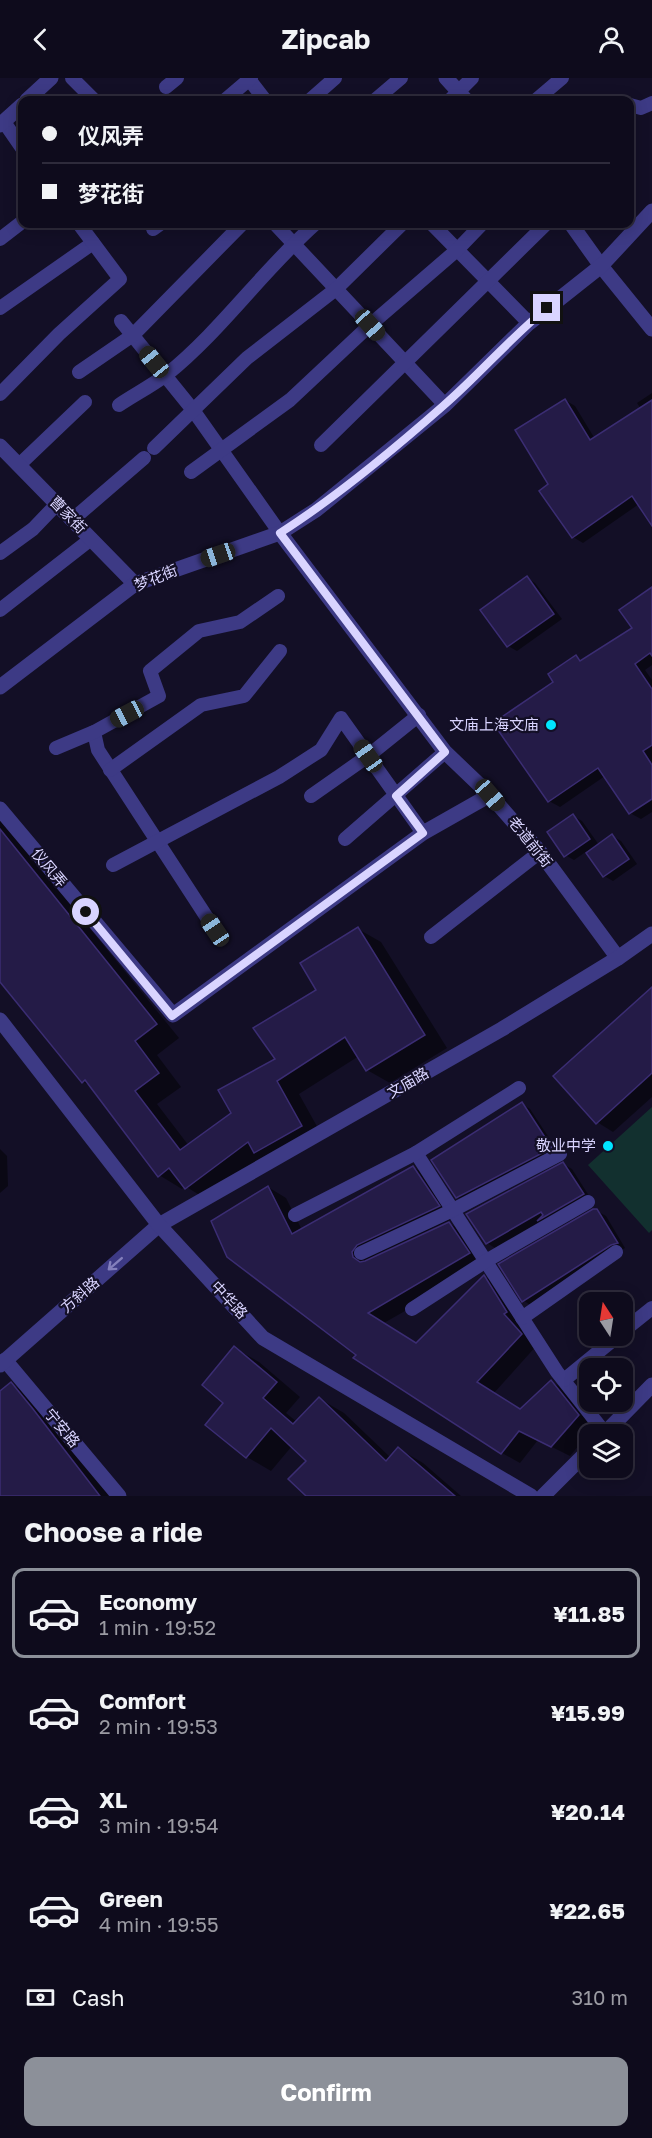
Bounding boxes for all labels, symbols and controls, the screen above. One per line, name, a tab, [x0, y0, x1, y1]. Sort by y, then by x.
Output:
icon: back	[24, 23, 57, 56]
text: Zipcab	[282, 23, 370, 55]
icon: person	[595, 23, 628, 56]
text: 仪风弄	[78, 122, 144, 149]
text: 梦花街	[78, 180, 144, 207]
route end	[533, 294, 560, 321]
car	[351, 306, 389, 344]
car	[136, 342, 172, 382]
street label: 曹家街	[47, 492, 91, 537]
car	[198, 541, 238, 569]
street label: 梦花街	[131, 560, 180, 594]
car	[107, 698, 147, 730]
place label: 文庙上海文庙	[449, 715, 539, 733]
marker: 文庙上海文庙	[544, 718, 558, 732]
car	[350, 736, 386, 776]
car	[471, 776, 509, 814]
street label: 老道前街	[505, 812, 557, 870]
street label: 仪风弄	[28, 844, 71, 890]
route start	[72, 898, 99, 925]
car	[197, 910, 233, 950]
street label: 文庙路	[384, 1063, 431, 1101]
place label: 敬业中学	[536, 1136, 596, 1154]
marker: 敬业中学	[601, 1139, 615, 1153]
one-way arrow	[108, 1256, 124, 1270]
street label: 方斜路	[56, 1273, 102, 1316]
street label: 中华路	[208, 1277, 252, 1322]
north arrow	[579, 1292, 633, 1346]
map controls	[579, 1292, 633, 1478]
button: locate	[579, 1358, 633, 1412]
street label: 宁安路	[41, 1404, 84, 1450]
button: layers	[579, 1424, 633, 1478]
text: Choose a ride	[24, 1516, 203, 1548]
icon: car	[27, 1586, 81, 1640]
text: Economy	[99, 1588, 197, 1615]
text: ¥11.85	[553, 1600, 625, 1627]
text: 1 min · 19:52	[99, 1615, 216, 1639]
icon: car	[27, 1685, 81, 1739]
text: Comfort	[99, 1687, 186, 1714]
text: ¥15.99	[551, 1699, 625, 1726]
text: 2 min · 19:53	[99, 1714, 218, 1738]
icon: car	[27, 1784, 81, 1838]
text: XL	[99, 1786, 127, 1813]
text: ¥20.14	[551, 1798, 625, 1825]
text: 3 min · 19:54	[99, 1813, 219, 1837]
icon: car	[27, 1883, 81, 1937]
text: Green	[99, 1885, 163, 1912]
text: ¥22.65	[549, 1897, 625, 1924]
text: 4 min · 19:55	[99, 1912, 219, 1936]
icon: cash	[24, 1981, 57, 2014]
text: Cash	[72, 1984, 125, 2011]
text: 310 m	[572, 1985, 628, 2009]
button: Confirm	[24, 2057, 628, 2126]

